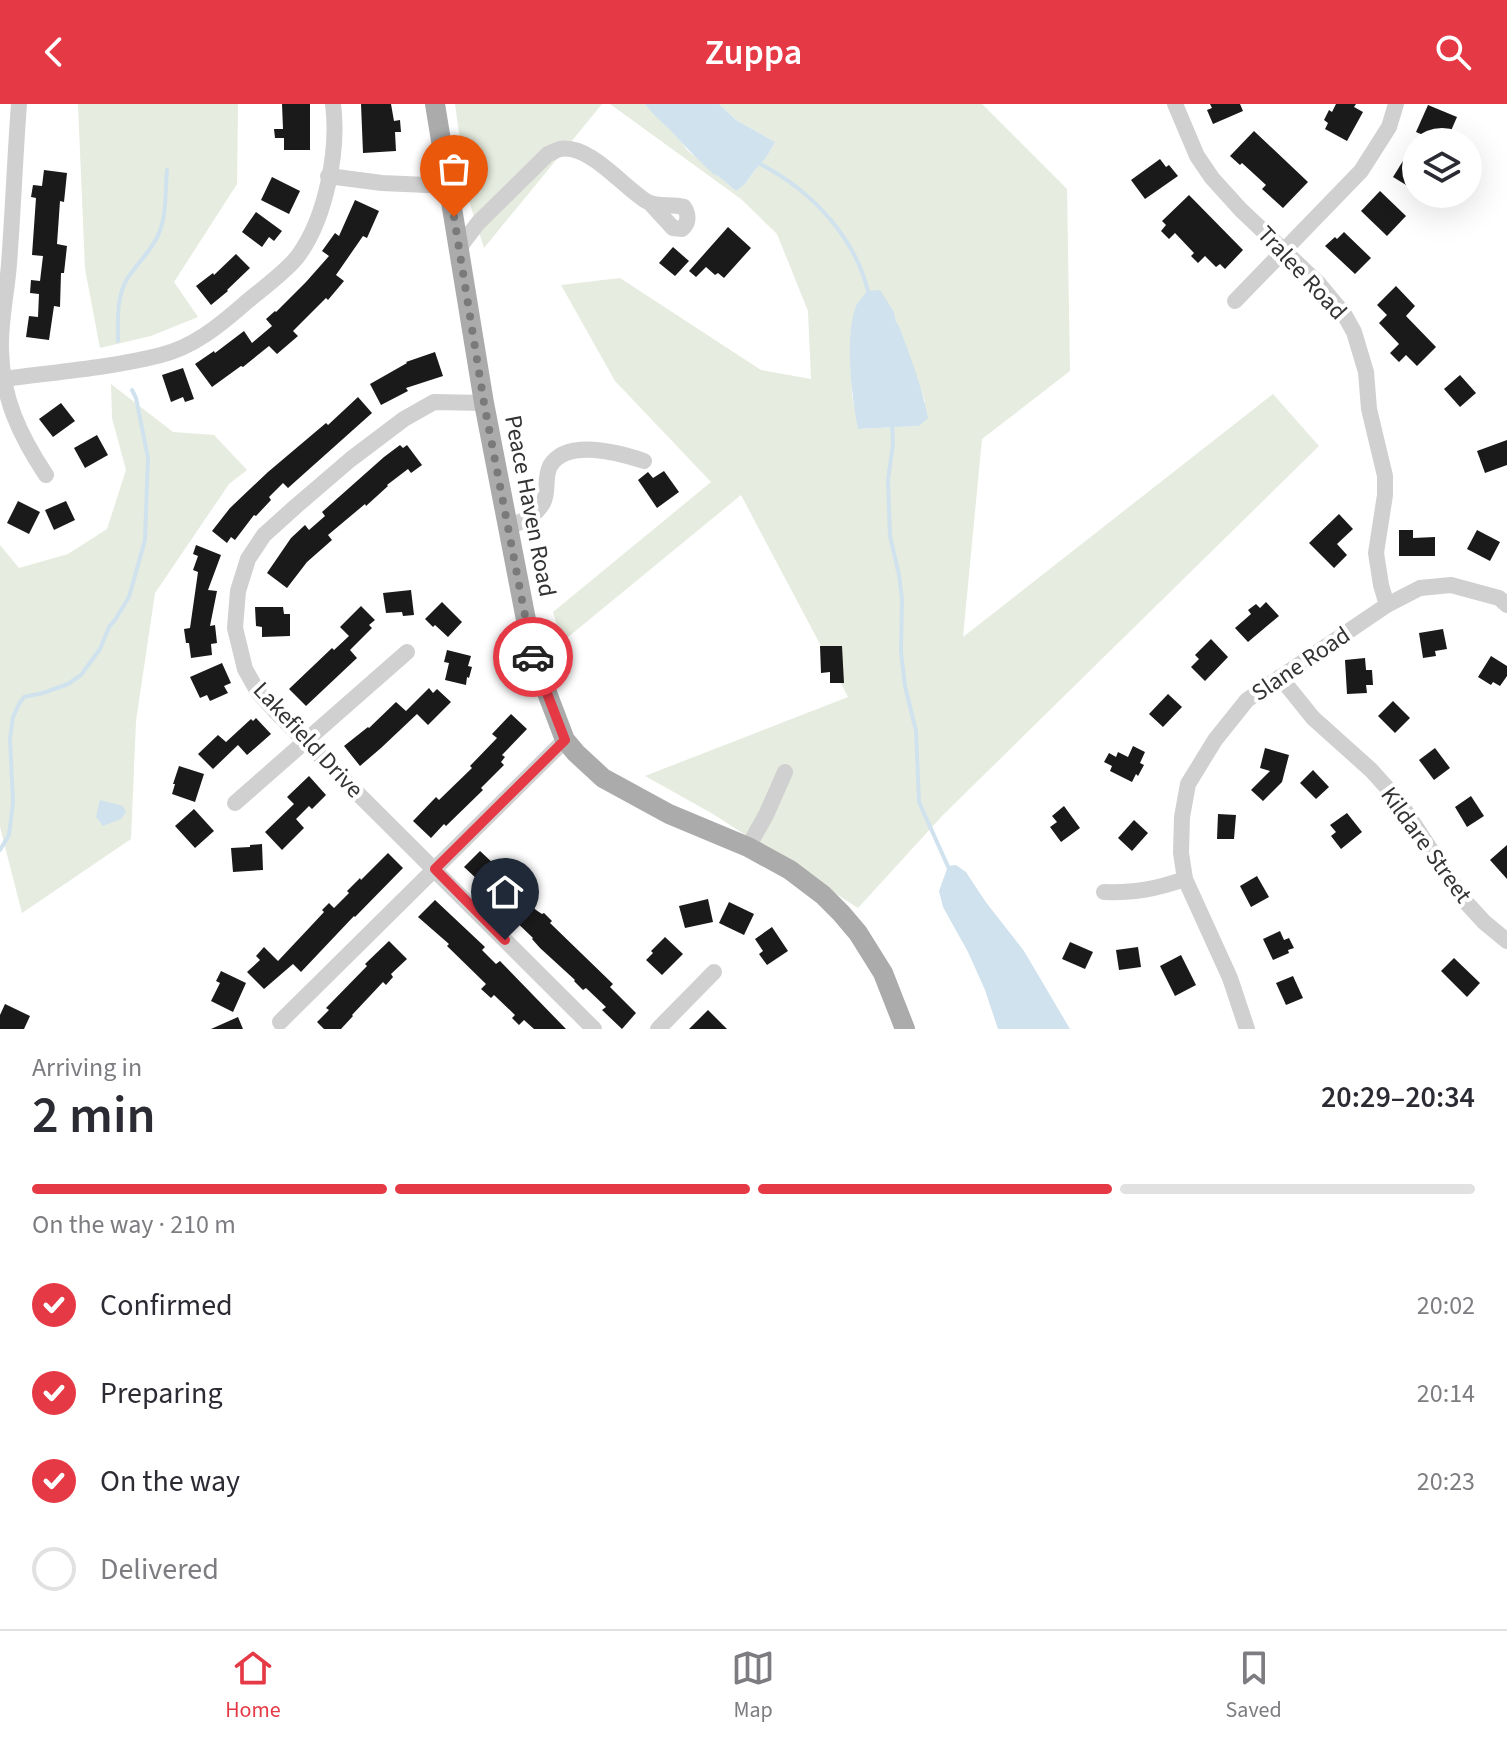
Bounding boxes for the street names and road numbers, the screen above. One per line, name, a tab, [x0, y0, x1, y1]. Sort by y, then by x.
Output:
street label: Tralee Road	[1249, 218, 1355, 328]
street label: Peace Haven Road	[495, 412, 565, 600]
street label: Slane Road	[1245, 618, 1357, 710]
street label: Lakefield Drive	[245, 674, 371, 806]
street label: Kildare Street	[1372, 780, 1480, 910]

